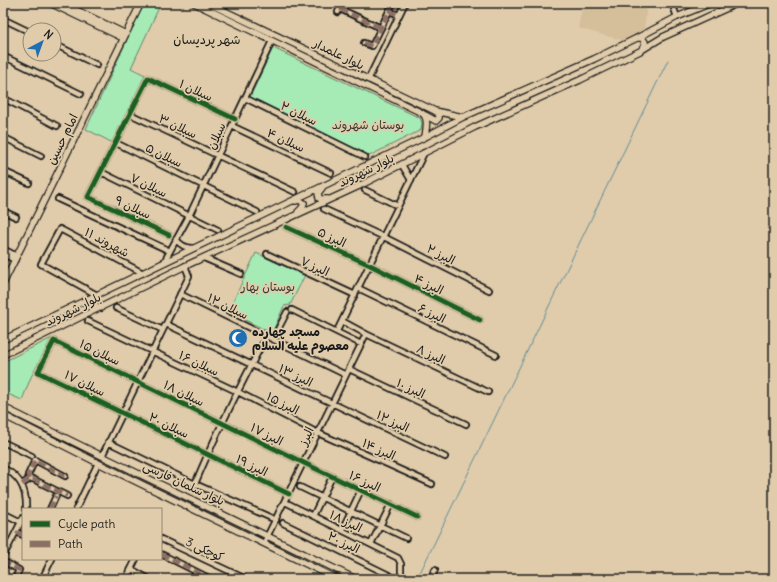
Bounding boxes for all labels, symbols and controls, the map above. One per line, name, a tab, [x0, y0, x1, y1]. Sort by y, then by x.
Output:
north arrow	[22, 22, 62, 62]
text: N	[41, 27, 56, 42]
district label: شهر پردیسان	[173, 31, 241, 48]
street label: بلوار علمدار	[310, 35, 367, 74]
street label: سبلان ۱	[176, 76, 215, 105]
street label: سبلان ۲	[278, 98, 320, 129]
street label: امام حسین	[43, 111, 83, 168]
street label: سبلان ۳	[156, 111, 200, 142]
park label: بوستان شهروند	[332, 117, 404, 133]
street label: سبلان	[203, 120, 230, 152]
street label: سبلان ۴	[264, 125, 307, 156]
street label: سبلان ۵	[143, 140, 185, 171]
street label: بلوار شهروند	[336, 150, 397, 191]
street label: سبلان ۷	[128, 170, 170, 201]
street label: سبلان ۹	[112, 192, 154, 223]
street label: شهروند ۱۱	[82, 224, 132, 261]
street label: البرز ۵	[315, 224, 349, 251]
street label: البرز ۲	[424, 241, 458, 268]
street label: البرز ۷	[298, 253, 332, 280]
street label: البرز ۴	[411, 271, 446, 298]
park label: بوستان بهار	[240, 279, 295, 295]
street label: بلوار شهروند	[43, 289, 104, 330]
street label: سبلان ۱۲	[205, 290, 251, 323]
street label: البرز ۶	[415, 300, 448, 327]
place label: مسجد چهارده معصوم علیه السلام	[252, 324, 349, 355]
mosque icon: مسجد چهارده معصوم علیه السلام	[227, 327, 249, 349]
street label: سبلان ۱۵	[77, 336, 123, 369]
street label: البرز ۸	[414, 341, 448, 368]
street label: سبلان ۱۶	[176, 347, 221, 380]
street label: البرز ۱۳	[276, 360, 315, 391]
street label: سبلان ۱۷	[62, 367, 108, 400]
street label: البرز ۱۰	[394, 375, 428, 402]
street label: سبلان ۱۸	[161, 377, 207, 410]
street label: البرز ۱۵	[264, 388, 302, 418]
street label: البرز ۱۲	[374, 407, 412, 436]
street label: سبلان ۲۰	[146, 409, 192, 442]
street label: البرز ۱۷	[248, 419, 286, 449]
street label: البرز	[295, 424, 318, 449]
street label: البرز ۱۴	[359, 435, 398, 464]
street label: البرز ۱۹	[233, 451, 270, 480]
street label: بلوار سلمان فارسی	[141, 458, 227, 509]
street label: البرز ۱۶	[346, 467, 383, 496]
street label: البرز ۱۸	[327, 507, 365, 536]
legend	[22, 508, 162, 560]
text: Cycle path	[58, 516, 115, 531]
street label: البرز ۲۰	[325, 528, 363, 557]
street label: کوچکی 3	[183, 534, 226, 565]
text: Path	[58, 536, 83, 551]

